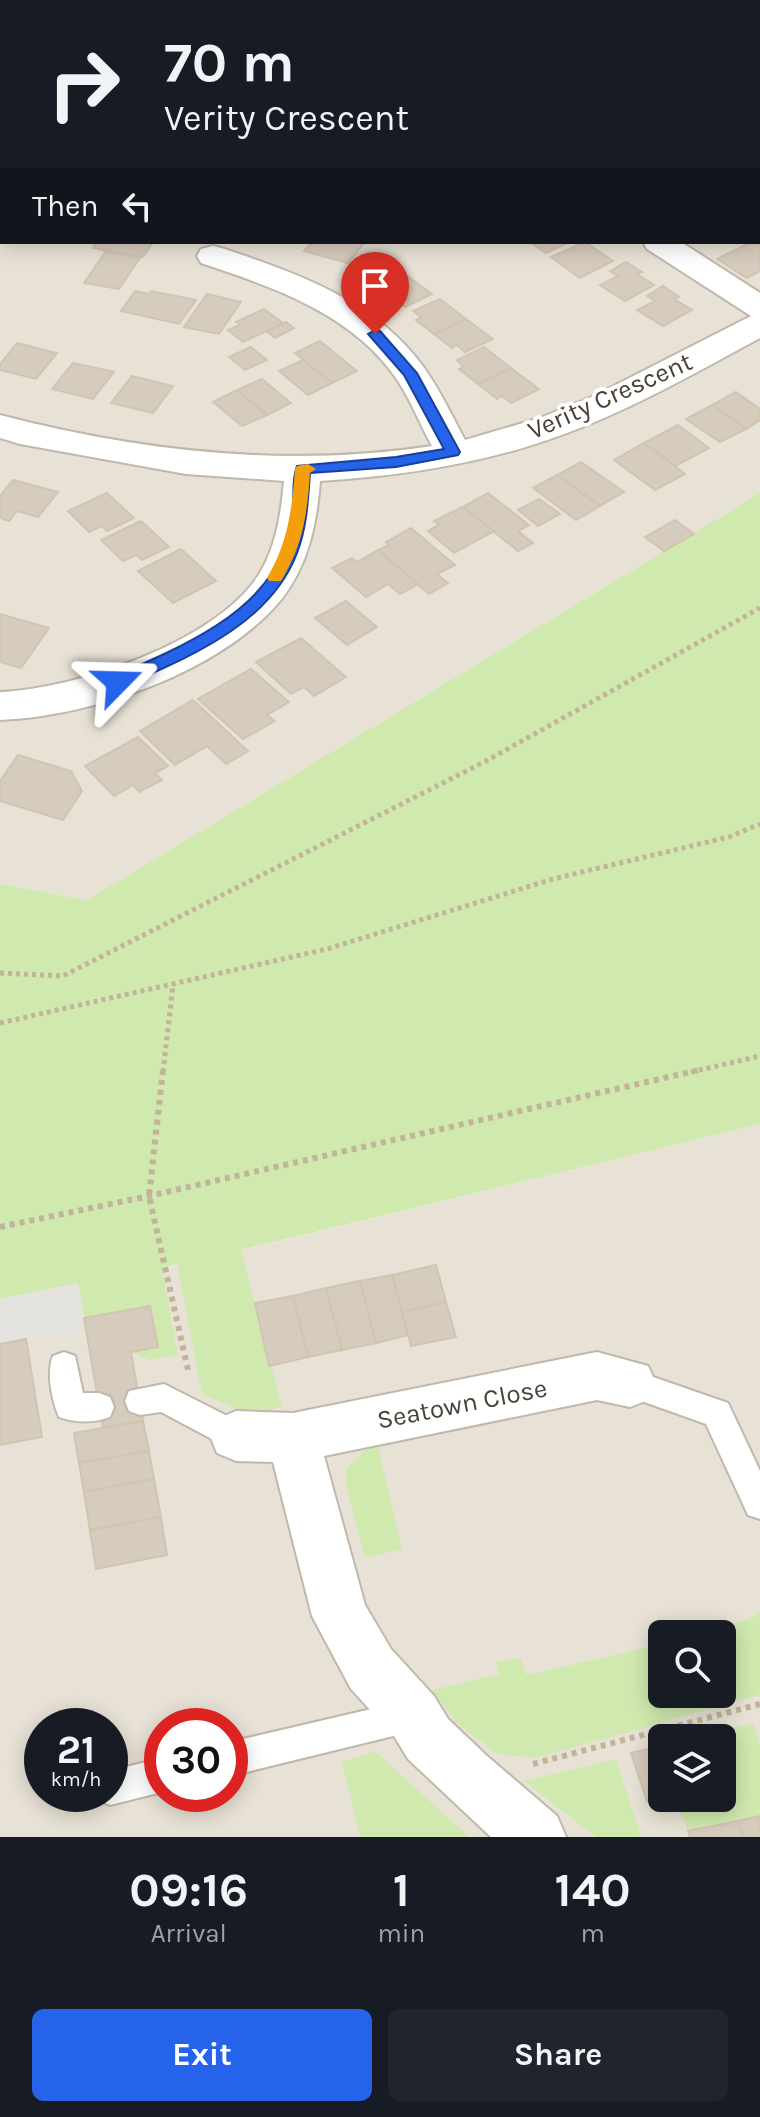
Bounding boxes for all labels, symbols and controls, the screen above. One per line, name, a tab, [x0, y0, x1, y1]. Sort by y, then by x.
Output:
text: 70 m	[164, 30, 295, 95]
icon: right	[32, 32, 136, 136]
text: Verity Crescent	[164, 97, 409, 139]
icon: left	[115, 184, 159, 228]
text: Then	[32, 188, 99, 224]
pin	[341, 252, 409, 334]
icon: arrive	[353, 264, 397, 308]
street label: Verity Crescent	[523, 346, 697, 446]
position arrow	[76, 640, 160, 724]
street label: Seatown Close	[374, 1372, 550, 1436]
map controls	[648, 1620, 736, 1812]
button: search	[648, 1620, 736, 1708]
speed limit sign: 30	[144, 1708, 248, 1812]
button: layers	[648, 1724, 736, 1812]
text: 21	[57, 1726, 95, 1773]
text: km/h	[51, 1768, 101, 1791]
text: 09:16	[129, 1862, 248, 1918]
text: 1	[393, 1862, 410, 1918]
text: 140	[555, 1862, 631, 1918]
text: Arrival	[151, 1918, 227, 1949]
text: min	[377, 1918, 425, 1949]
text: m	[580, 1918, 605, 1949]
button: Exit	[32, 2009, 372, 2101]
button: Share	[388, 2009, 728, 2101]

